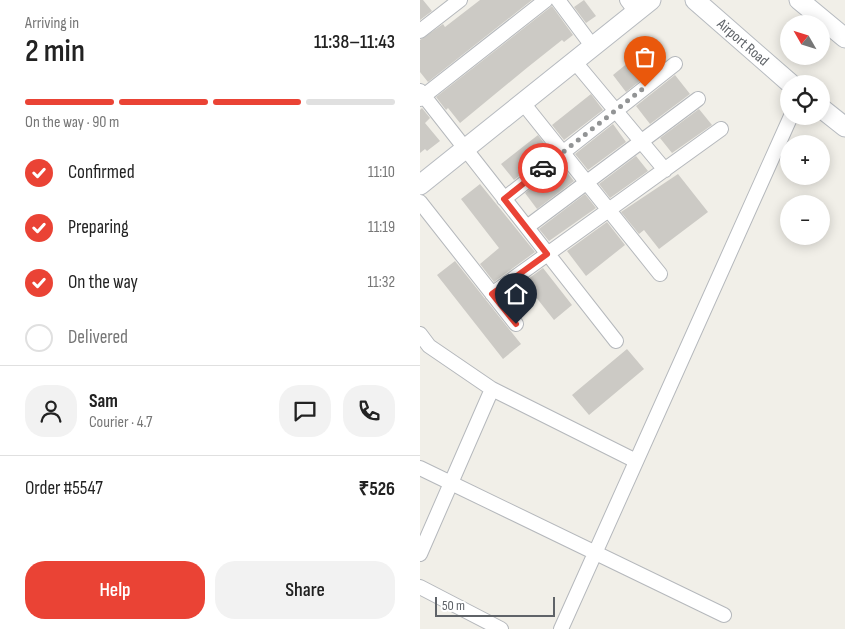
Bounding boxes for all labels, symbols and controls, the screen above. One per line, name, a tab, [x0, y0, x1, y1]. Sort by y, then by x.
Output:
text: Arriving in	[25, 14, 79, 33]
street label: Airport Road	[712, 14, 773, 70]
north arrow	[780, 15, 830, 65]
map controls	[780, 15, 830, 245]
text: 11:38–11:43	[314, 31, 395, 54]
text: 2 min	[25, 32, 85, 71]
pin	[624, 36, 666, 87]
icon: bag	[631, 43, 659, 71]
button: locate	[780, 75, 830, 125]
text: On the way · 90 m	[25, 113, 119, 132]
button: +	[780, 135, 830, 185]
courier	[518, 143, 568, 193]
icon: car	[529, 154, 557, 182]
icon: check	[25, 159, 53, 187]
text: Confirmed	[68, 161, 135, 184]
text: 11:10	[368, 163, 395, 182]
button: −	[780, 195, 830, 245]
icon: check	[25, 214, 53, 242]
text: Preparing	[68, 216, 129, 239]
text: 11:19	[368, 218, 395, 237]
icon: check	[25, 269, 53, 297]
text: On the way	[68, 271, 138, 294]
text: 11:32	[367, 273, 395, 292]
pin	[495, 273, 537, 324]
icon: home	[502, 280, 530, 308]
text: Delivered	[68, 326, 128, 349]
button: person	[25, 385, 77, 437]
button: chat	[279, 385, 331, 437]
button: phone	[343, 385, 395, 437]
text: Sam	[89, 390, 118, 413]
text: Courier · 4.7	[89, 413, 152, 432]
text: Order #5547	[25, 477, 103, 500]
text: ₹526	[359, 478, 395, 501]
button: Help	[25, 561, 205, 619]
button: Share	[215, 561, 395, 619]
scale bar	[435, 594, 555, 617]
text: 50 m	[442, 597, 465, 614]

